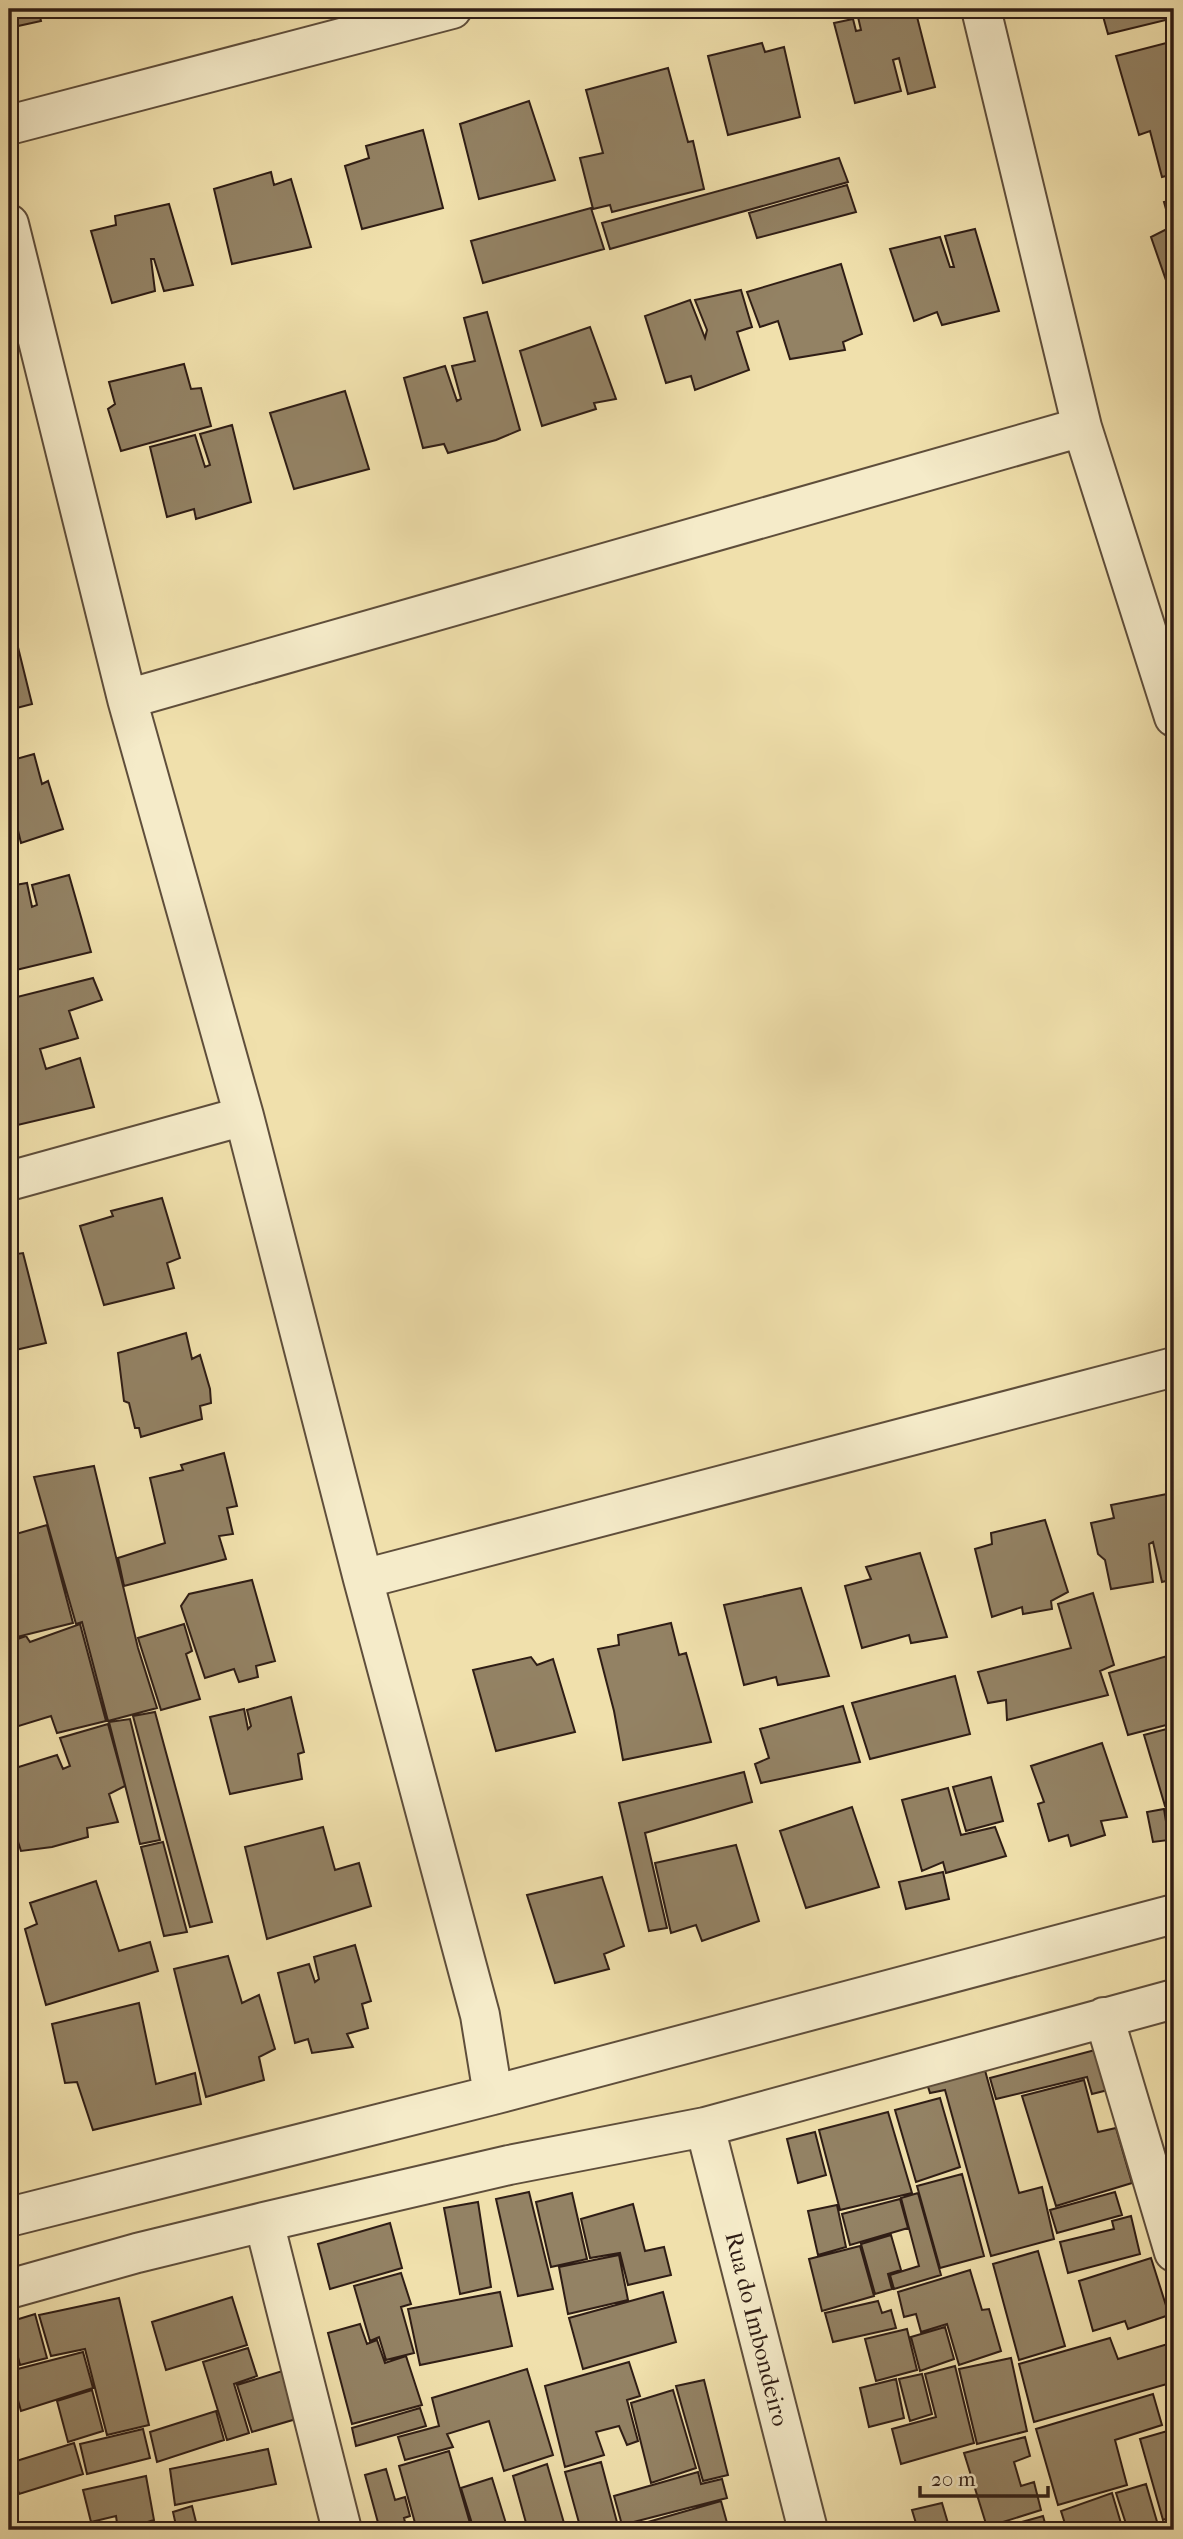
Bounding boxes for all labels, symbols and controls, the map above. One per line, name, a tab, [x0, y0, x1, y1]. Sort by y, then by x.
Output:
street label: Rua do Imbondeiro	[719, 2229, 795, 2429]
scale bar	[920, 2455, 1048, 2499]
text: 20 m	[931, 2467, 976, 2491]

